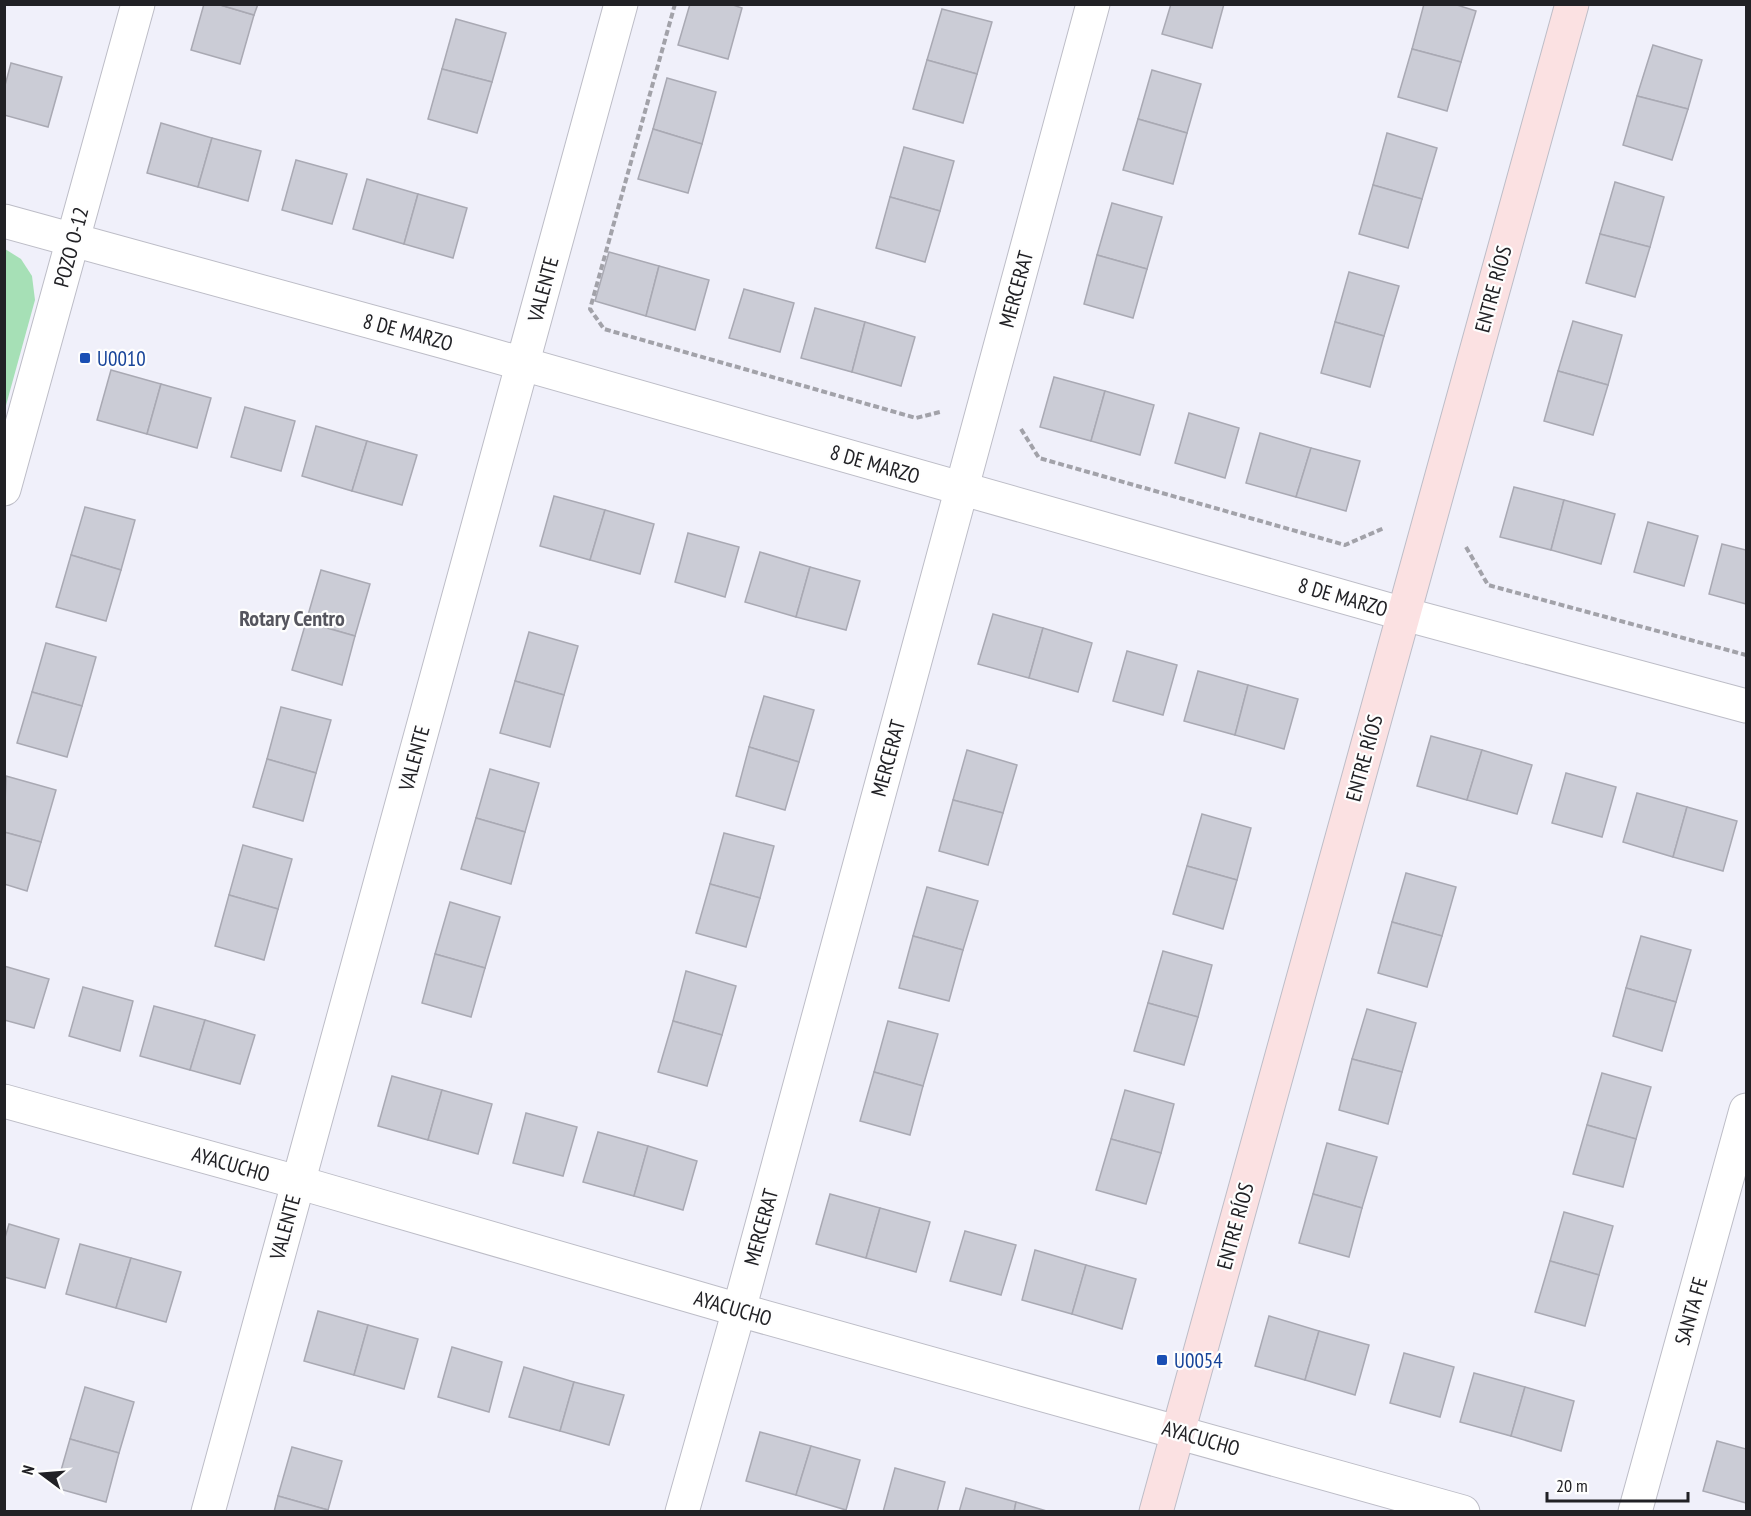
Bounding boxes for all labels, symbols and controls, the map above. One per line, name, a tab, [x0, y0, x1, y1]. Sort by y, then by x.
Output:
street label: POZO O-12	[47, 204, 95, 290]
street label: ENTRE RÍOS	[1468, 243, 1518, 335]
street label: MERCERAT	[993, 247, 1039, 330]
street label: VALENTE	[521, 254, 565, 325]
street label: 8 DE MARZO	[360, 307, 456, 357]
place label: U0010	[97, 345, 146, 372]
marker: U0010	[78, 351, 92, 365]
street label: 8 DE MARZO	[827, 438, 923, 490]
street label: 8 DE MARZO	[1295, 571, 1391, 623]
district label: Rotary Centro	[239, 604, 345, 632]
street label: ENTRE RÍOS	[1339, 712, 1389, 804]
street label: MERCERAT	[865, 716, 911, 799]
street label: VALENTE	[392, 723, 436, 794]
street label: AYACUCHO	[189, 1140, 273, 1188]
street label: ENTRE RÍOS	[1210, 1180, 1260, 1272]
street label: MERCERAT	[738, 1185, 784, 1268]
street label: VALENTE	[263, 1192, 307, 1263]
street label: SANTA FE	[1668, 1274, 1714, 1348]
street label: AYACUCHO	[691, 1284, 775, 1332]
place label: U0054	[1174, 1347, 1223, 1374]
marker: U0054	[1155, 1353, 1169, 1367]
street label: AYACUCHO	[1159, 1414, 1243, 1462]
north arrow	[12, 1444, 72, 1504]
text: N	[17, 1463, 38, 1477]
scale bar	[1547, 1465, 1688, 1503]
text: 20 m	[1556, 1474, 1588, 1497]

